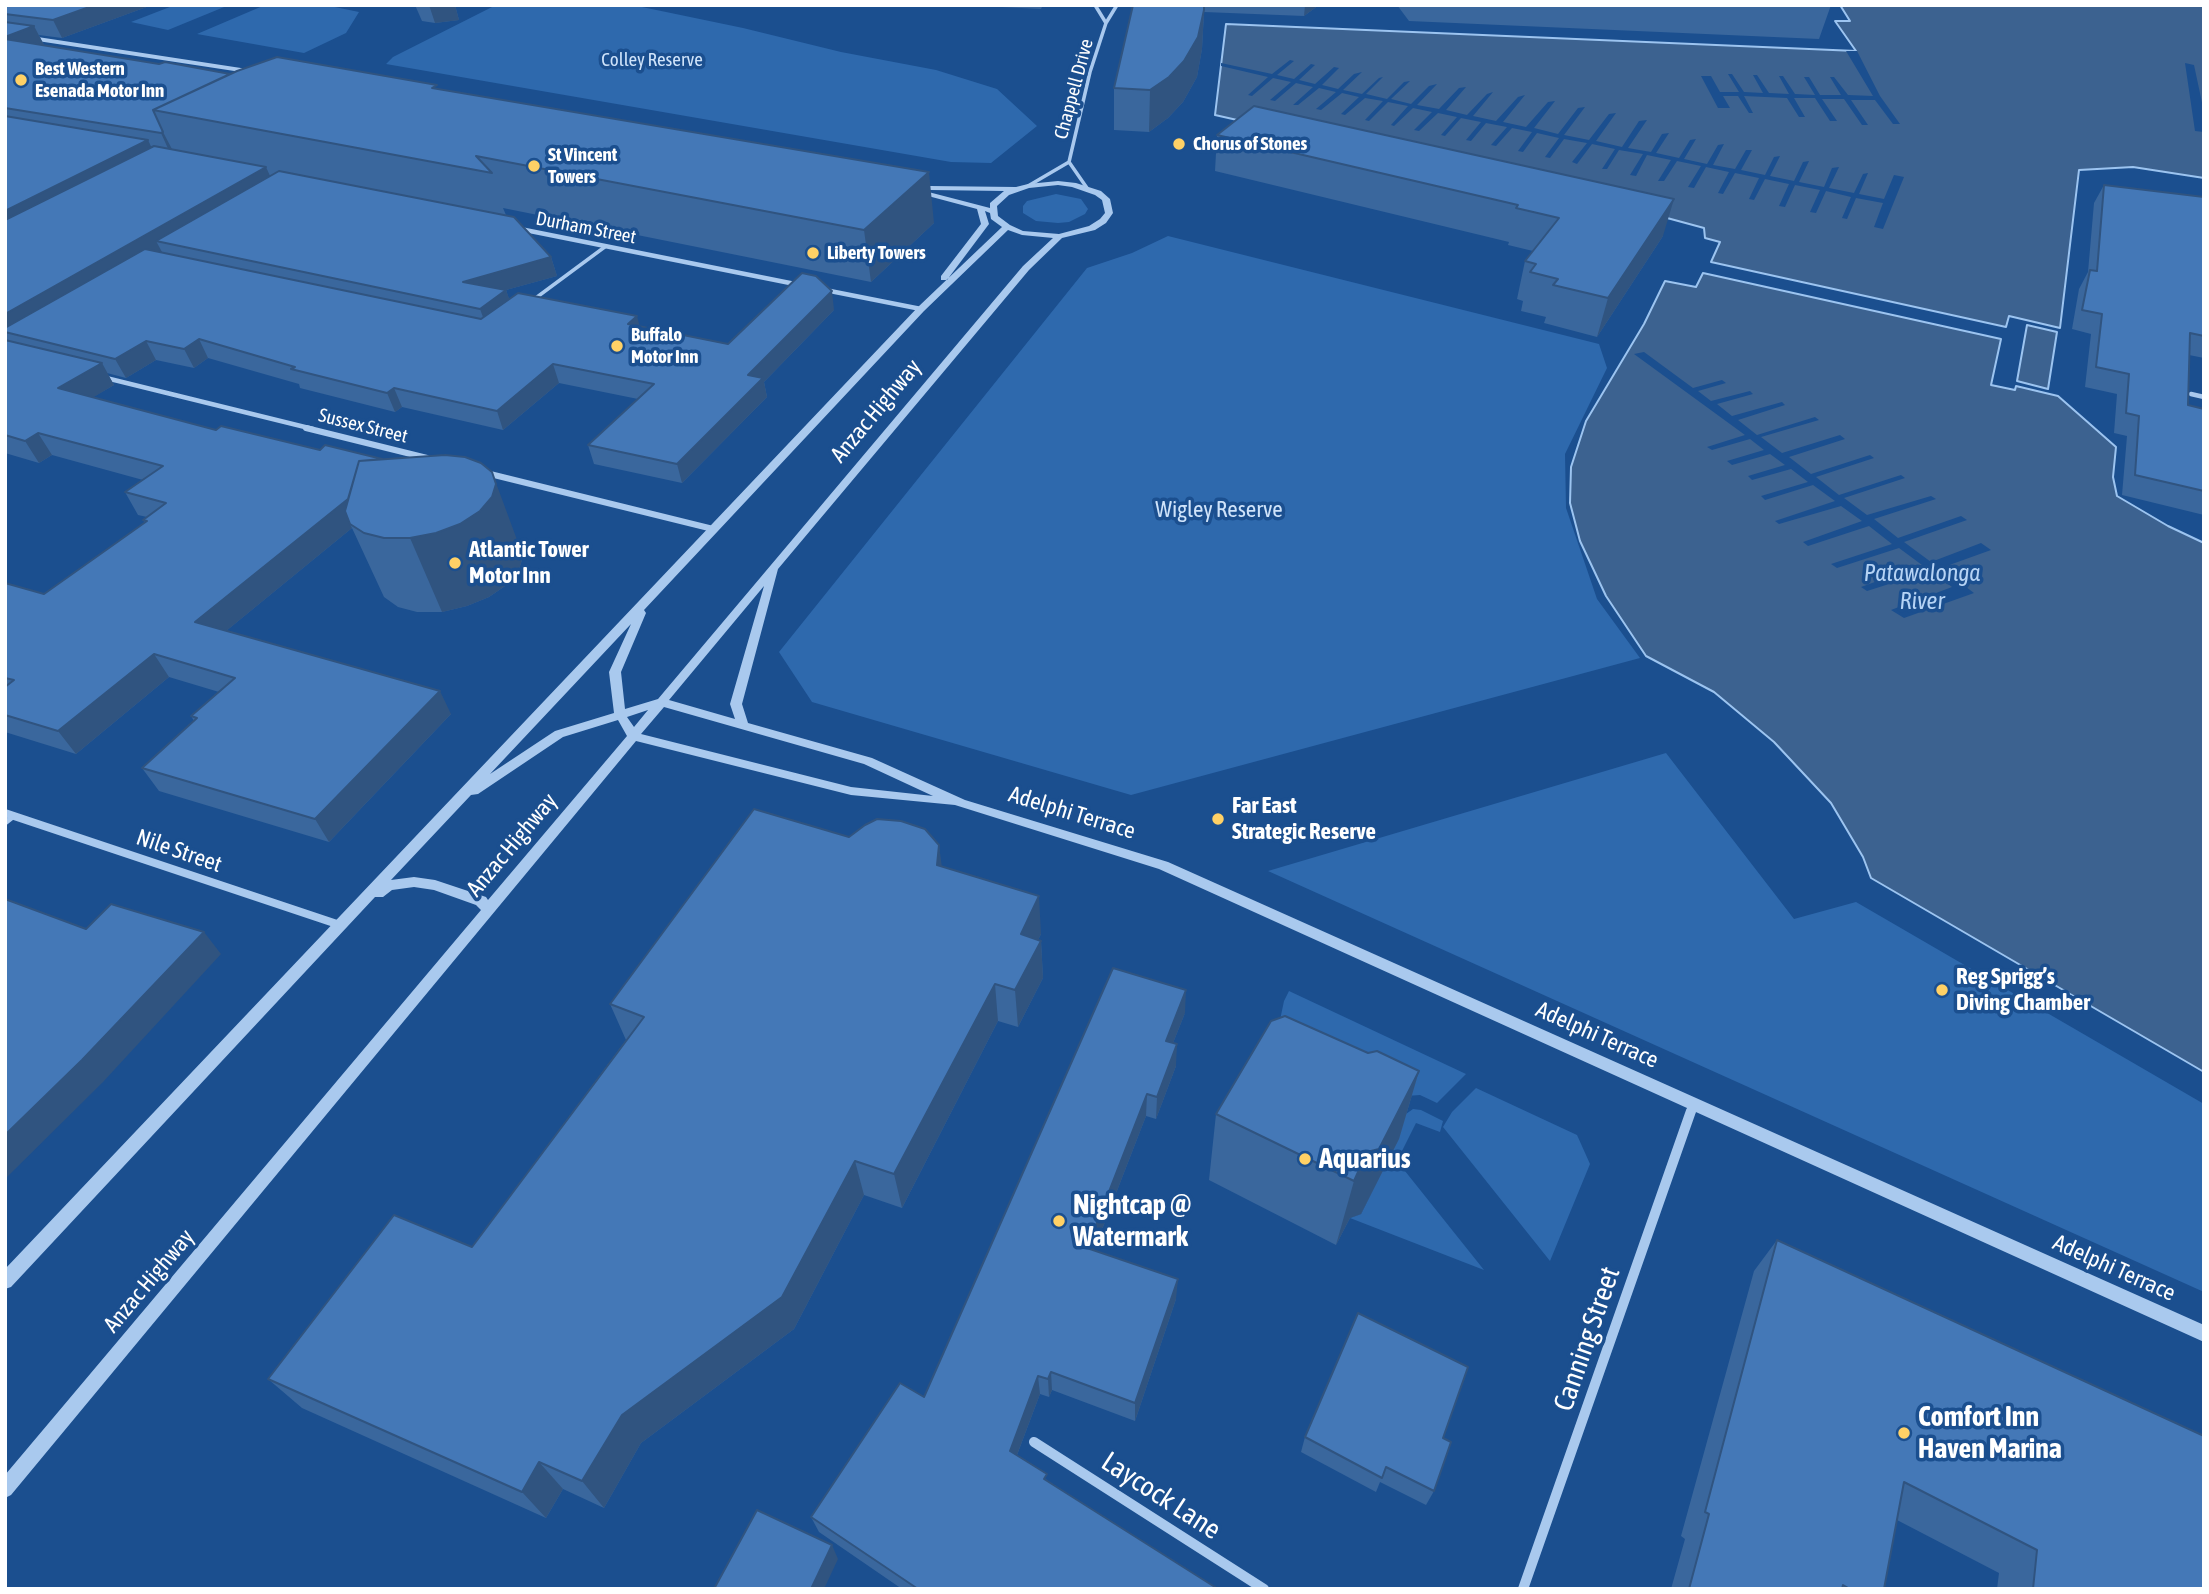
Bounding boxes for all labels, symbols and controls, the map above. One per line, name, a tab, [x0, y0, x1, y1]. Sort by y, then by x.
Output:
street label: Chappell Drive	[1050, 36, 1098, 142]
park label: Colley Reserve	[601, 49, 703, 71]
place label: Best Western Esenada Motor Inn	[35, 58, 164, 102]
marker: Best Western Esenada Motor Inn	[13, 72, 29, 88]
place label: Chorus of Stones	[1193, 133, 1307, 155]
marker: Chorus of Stones	[1171, 136, 1187, 152]
place label: St Vincent Towers	[548, 144, 617, 188]
marker: St Vincent Towers	[526, 158, 542, 174]
street label: Durham Street	[534, 207, 638, 249]
place label: Liberty Towers	[827, 242, 926, 264]
marker: Liberty Towers	[805, 245, 821, 261]
place label: Buffalo Motor Inn	[631, 324, 698, 368]
marker: Buffalo Motor Inn	[609, 338, 625, 354]
street label: Anzac Highway	[825, 354, 927, 468]
street label: Sussex Street	[316, 404, 410, 448]
park label: Wigley Reserve	[1155, 496, 1283, 524]
place label: Atlantic Tower Motor Inn	[469, 536, 588, 590]
marker: Atlantic Tower Motor Inn	[447, 555, 463, 571]
water label: Patawalonga River	[1864, 559, 1980, 615]
street label: Adelphi Terrace	[1005, 781, 1139, 845]
street label: Anzac Highway	[461, 788, 563, 902]
place label: Far East Strategic Reserve	[1232, 792, 1376, 846]
marker: Far East Strategic Reserve	[1210, 811, 1226, 827]
street label: Nile Street	[133, 823, 225, 879]
place label: Reg Sprigg’s Diving Chamber	[1956, 963, 2090, 1017]
marker: Reg Sprigg’s Diving Chamber	[1934, 982, 1950, 998]
street label: Adelphi Terrace	[1531, 996, 1663, 1074]
place label: Aquarius	[1319, 1142, 1411, 1176]
marker: Aquarius	[1297, 1151, 1313, 1167]
place label: Nightcap @ Watermark	[1073, 1188, 1192, 1254]
marker: Nightcap @ Watermark	[1051, 1213, 1067, 1229]
street label: Anzac Highway	[98, 1224, 200, 1338]
street label: Adelphi Terrace	[2048, 1229, 2180, 1307]
street label: Canning Street	[1547, 1263, 1627, 1415]
place label: Comfort Inn Haven Marina	[1918, 1400, 2062, 1466]
marker: Comfort Inn Haven Marina	[1896, 1425, 1912, 1441]
street label: Laycock Lane	[1095, 1445, 1227, 1547]

